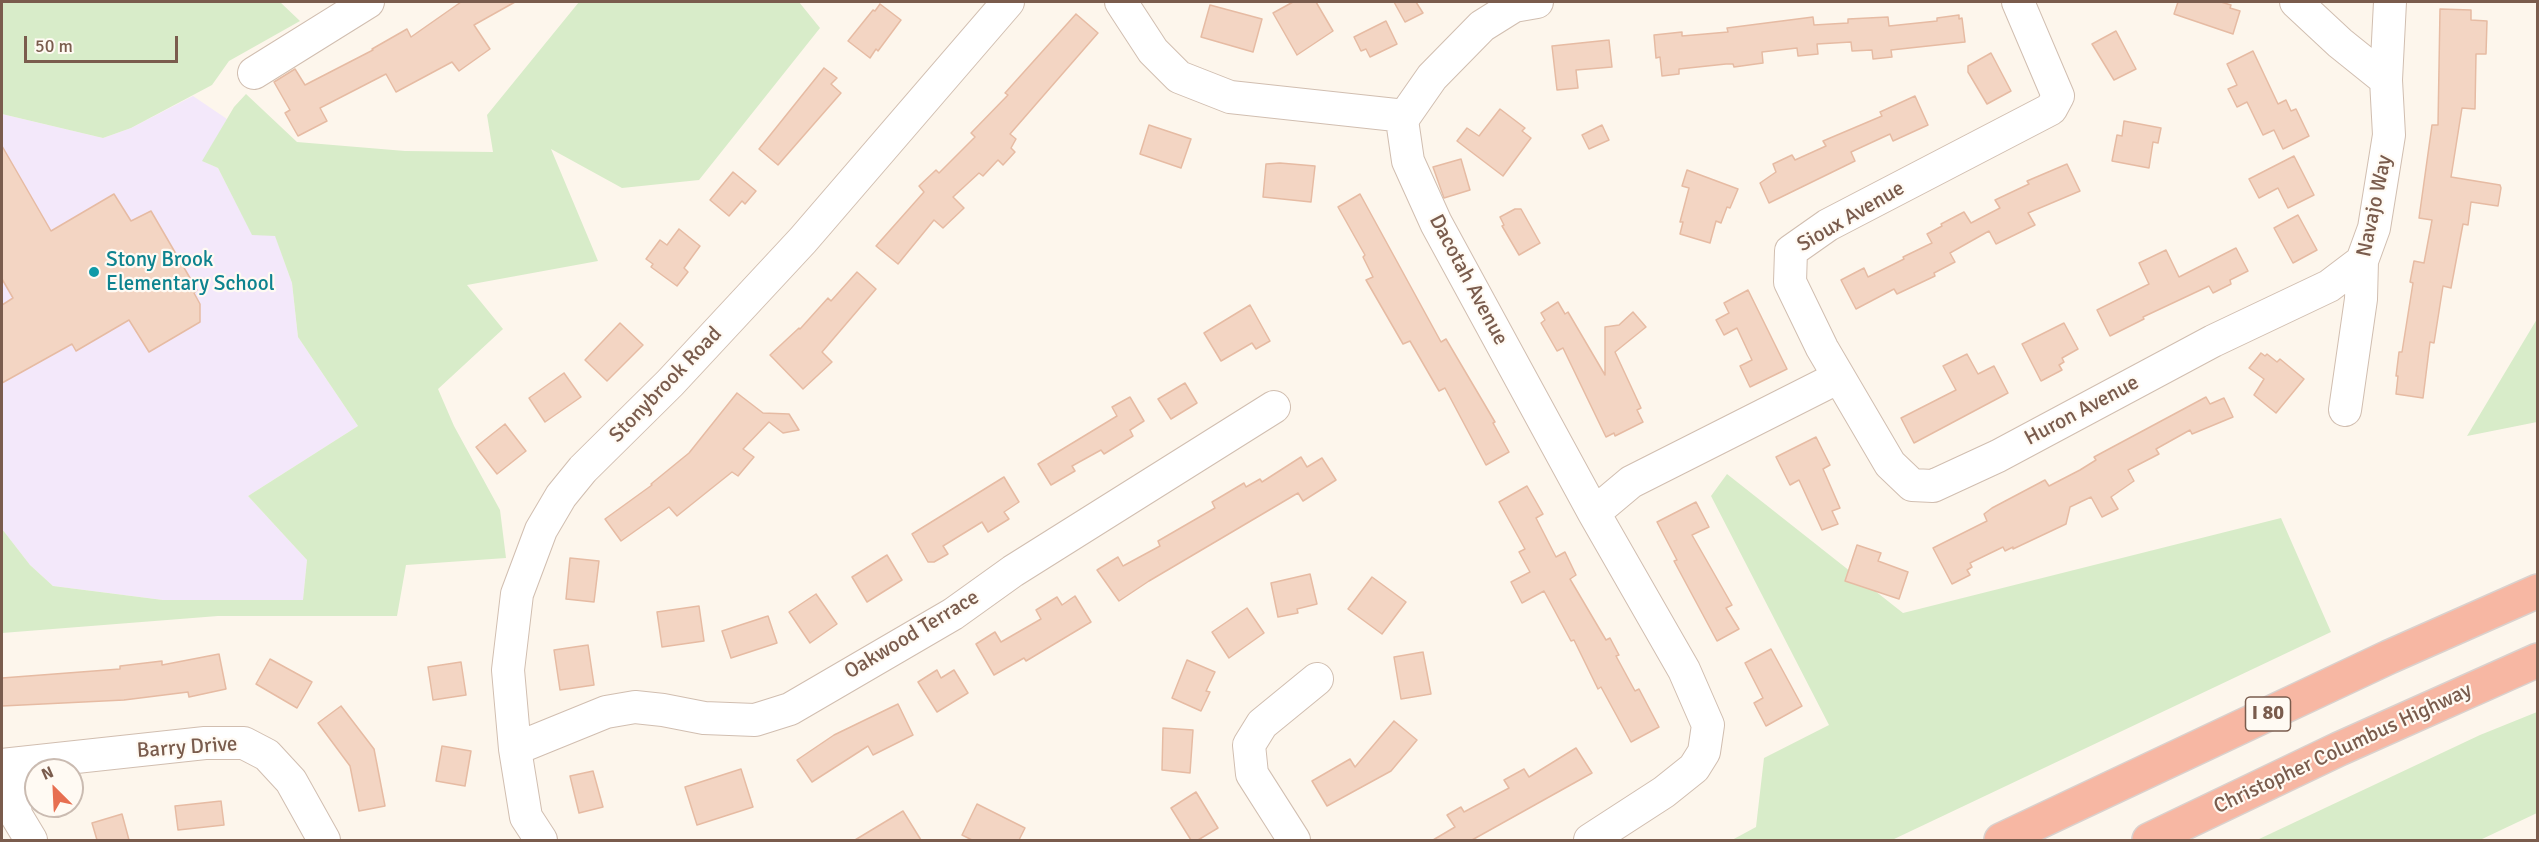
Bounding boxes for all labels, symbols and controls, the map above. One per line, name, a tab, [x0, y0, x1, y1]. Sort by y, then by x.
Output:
scale bar	[27, 24, 182, 62]
text: 50 m	[35, 35, 73, 57]
street label: Navajo Way	[2352, 153, 2398, 259]
street label: Sioux Avenue	[1793, 176, 1909, 258]
street label: Dacotah Avenue	[1423, 210, 1513, 350]
place label: Stony Brook Elementary School	[106, 247, 275, 297]
marker: Stony Brook Elementary School	[87, 265, 101, 279]
street label: Stonybrook Road	[604, 322, 728, 448]
street label: Huron Avenue	[2021, 370, 2143, 452]
street label: Oakwood Terrace	[840, 585, 984, 685]
street label: Christopher Columbus Highway	[2210, 678, 2476, 820]
road number: I 80	[2246, 697, 2290, 731]
street label: Barry Drive	[136, 732, 238, 764]
north arrow	[24, 758, 84, 818]
text: N	[38, 762, 57, 785]

